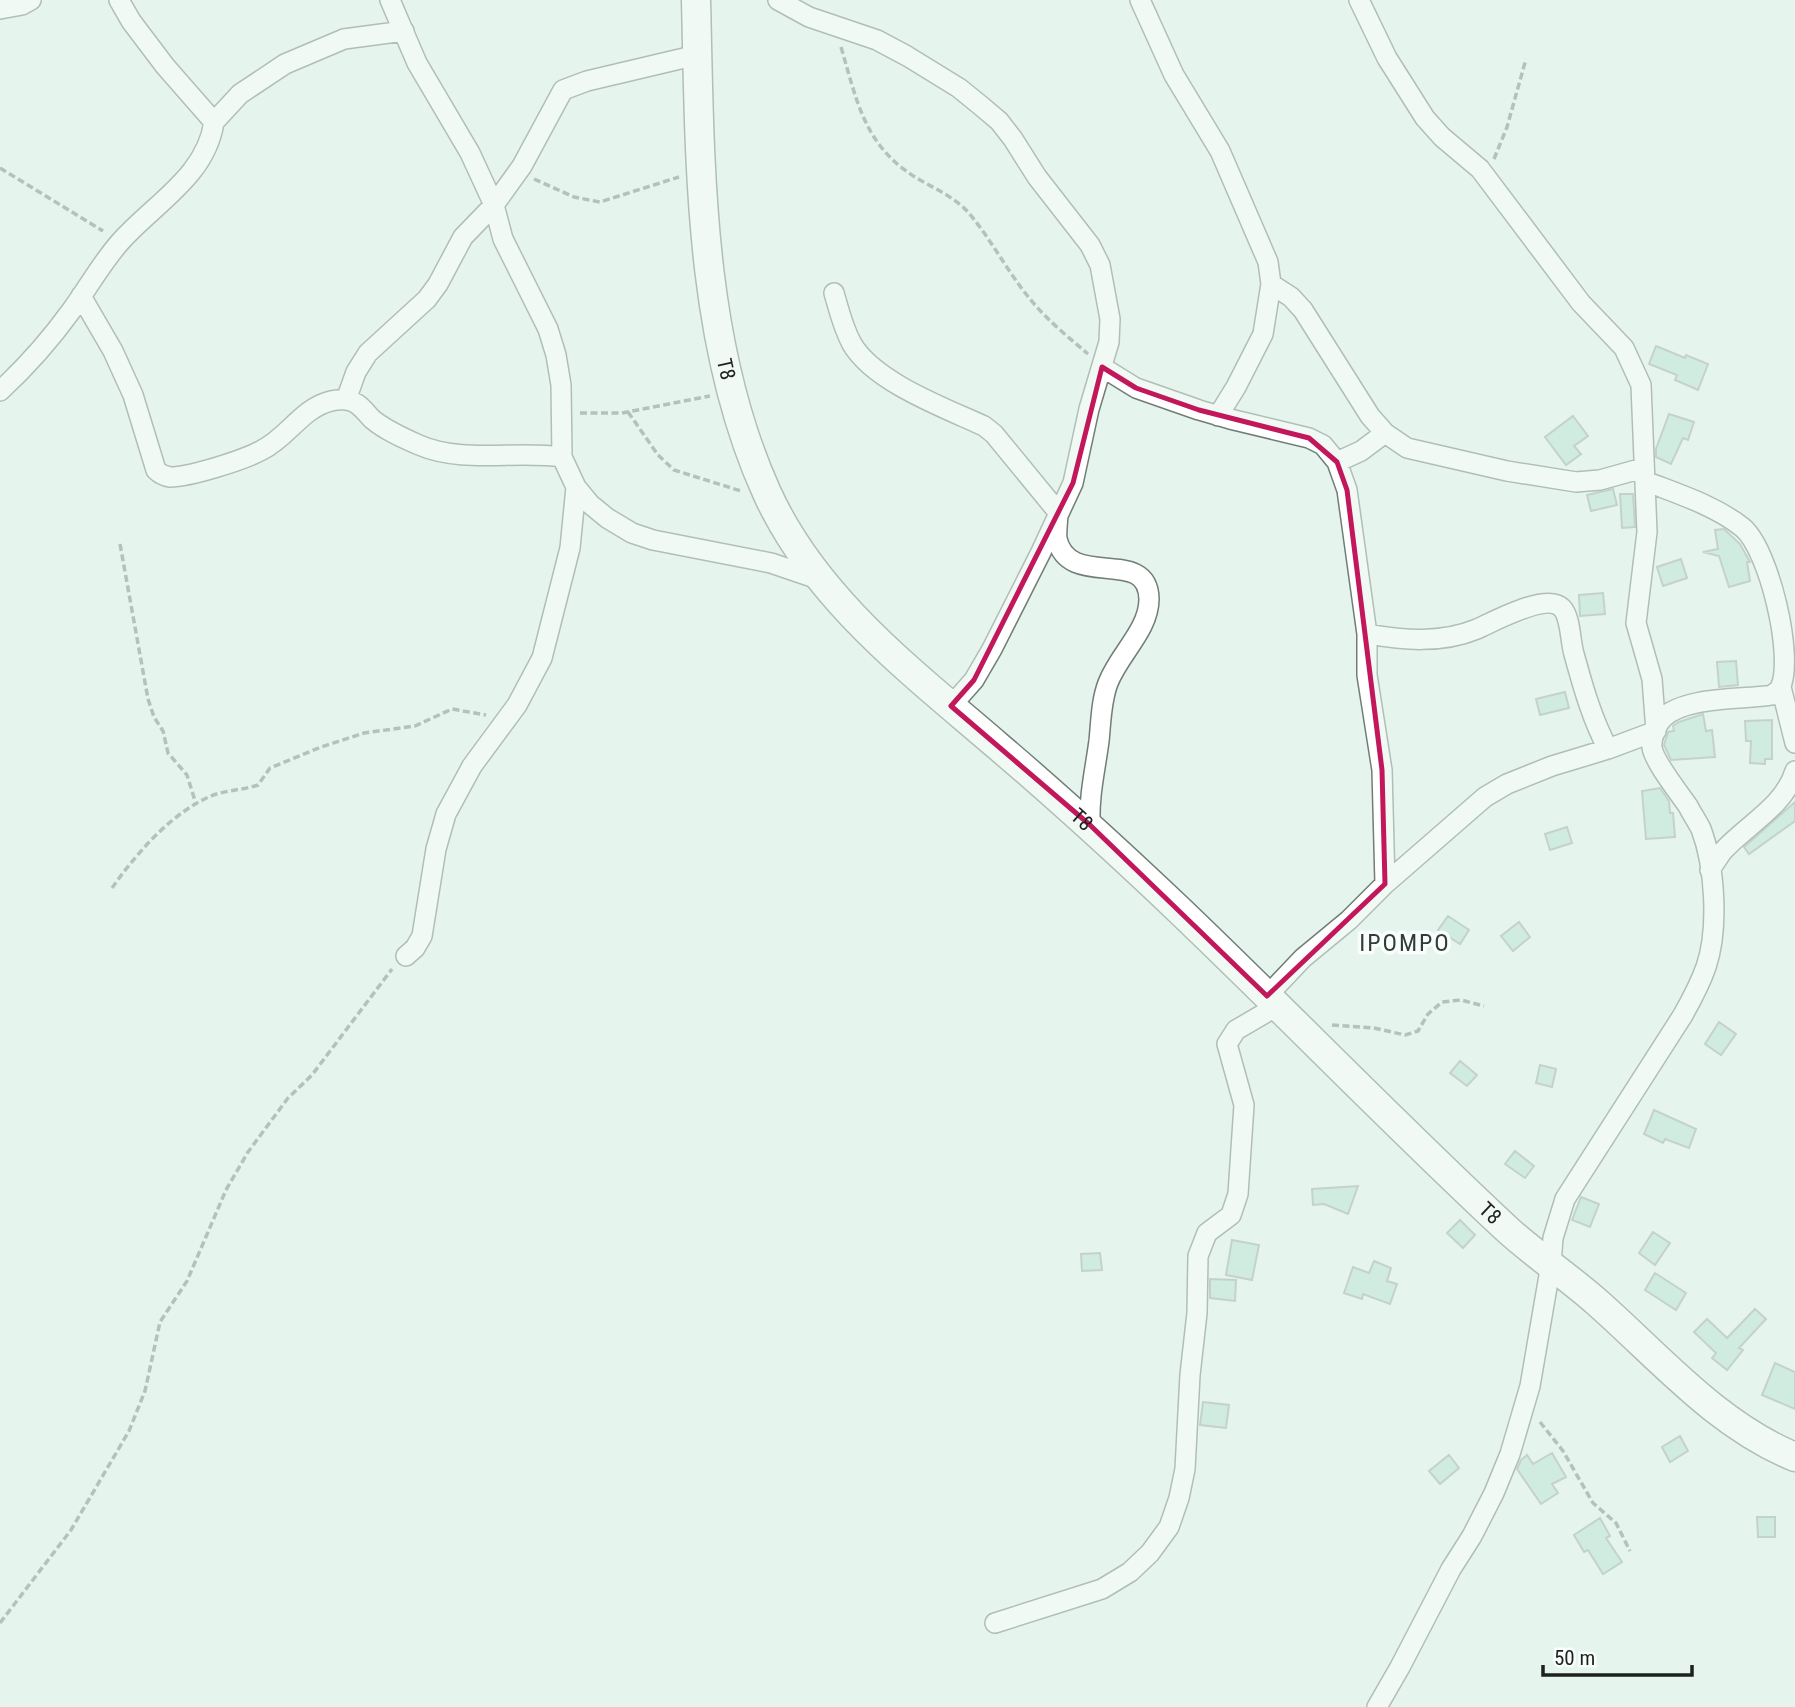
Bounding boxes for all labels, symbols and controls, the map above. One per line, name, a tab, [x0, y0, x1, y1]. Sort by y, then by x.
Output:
street label: T8	[712, 356, 740, 382]
street label: T8	[1066, 804, 1098, 836]
district label: IPOMPO	[1359, 929, 1451, 957]
street label: T8	[1474, 1197, 1506, 1229]
scale bar	[1543, 1634, 1692, 1678]
text: 50 m	[1554, 1646, 1595, 1670]

